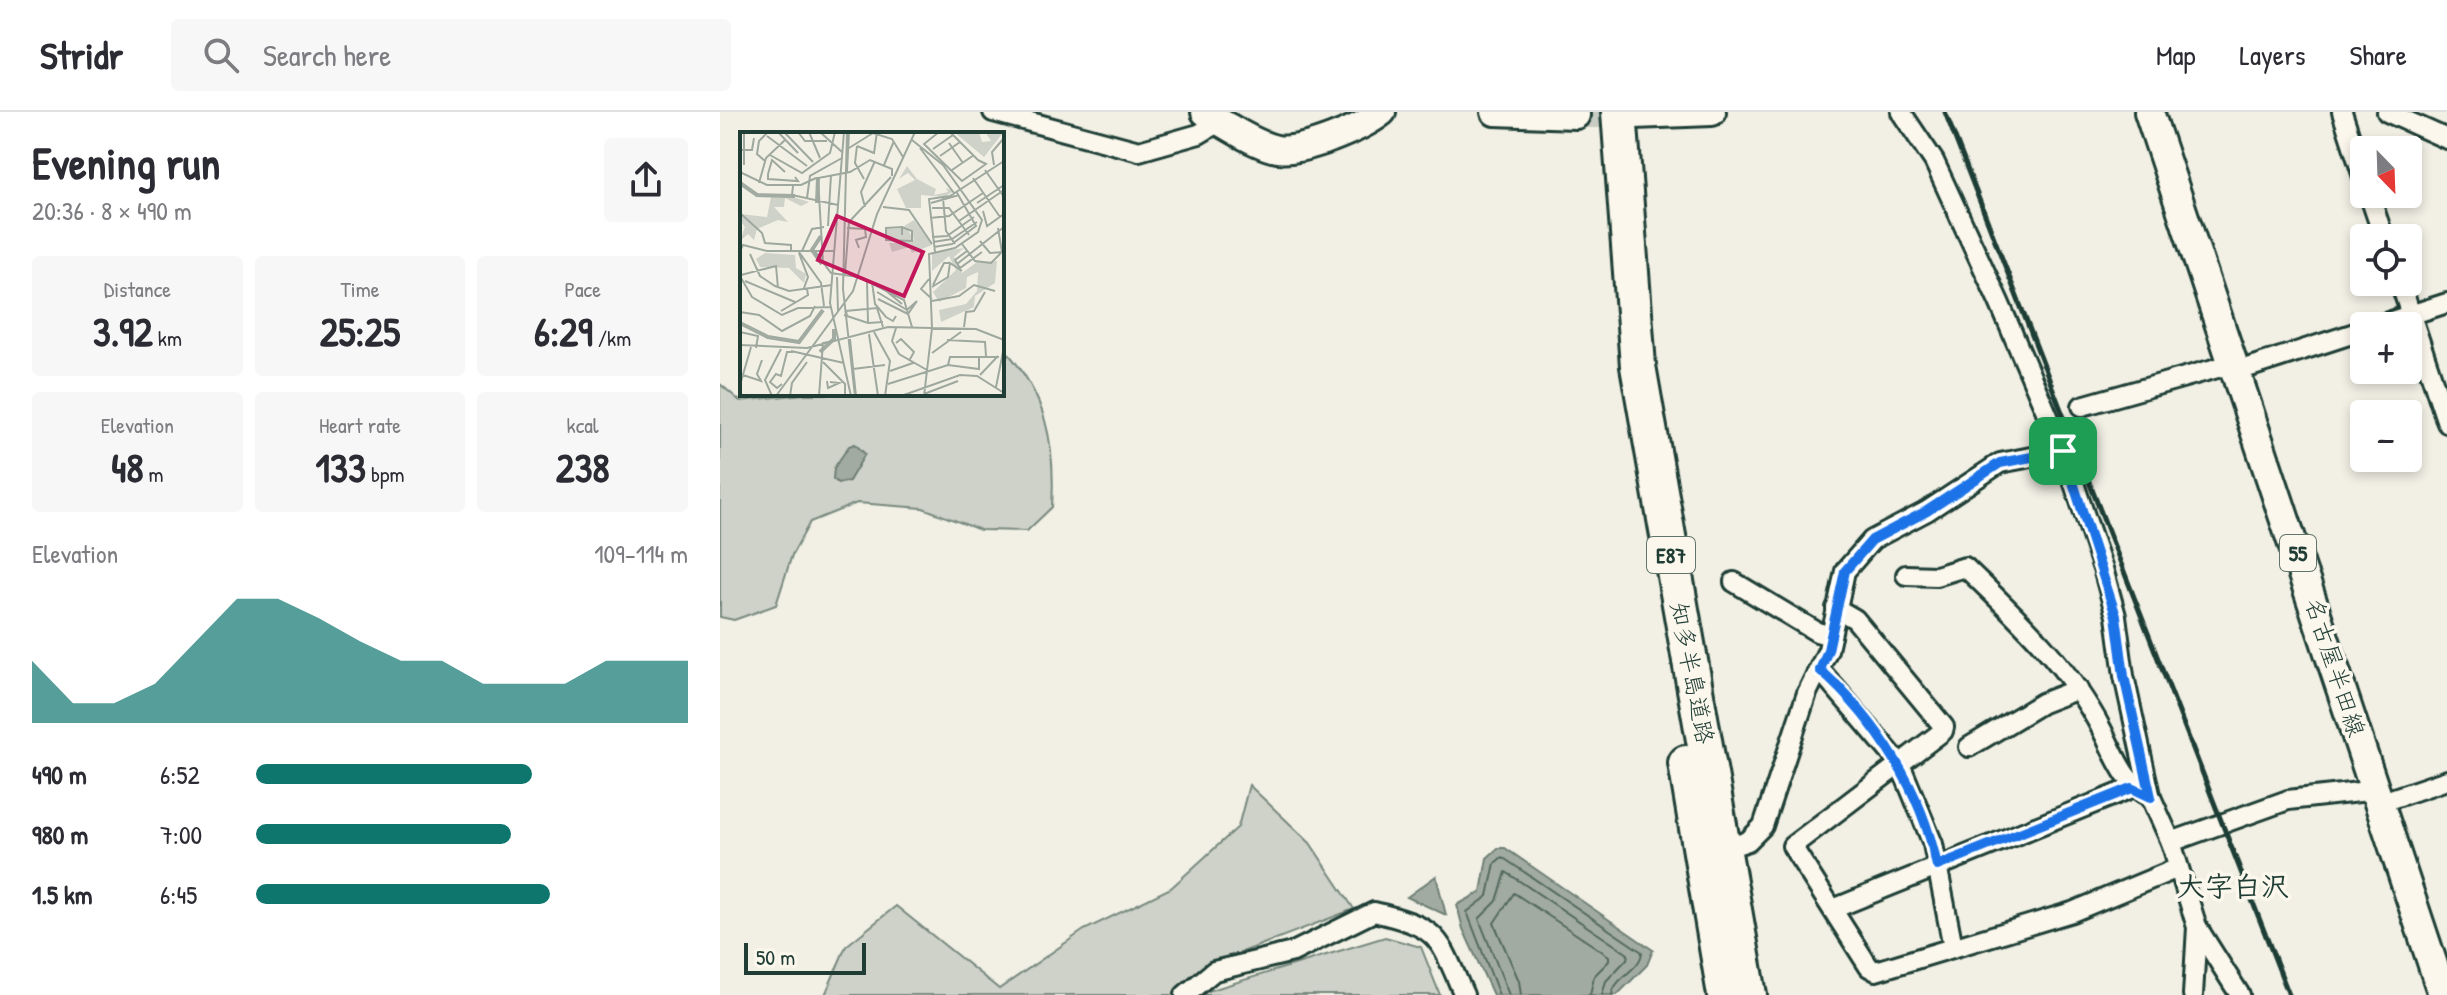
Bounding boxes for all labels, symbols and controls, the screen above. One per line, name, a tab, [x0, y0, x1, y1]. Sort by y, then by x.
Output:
search box	[171, 19, 731, 91]
text: Stridr	[40, 29, 123, 81]
icon: search	[199, 33, 243, 77]
text: Search here	[263, 35, 391, 75]
text: Map	[2156, 36, 2196, 74]
text: Layers	[2240, 36, 2305, 74]
text: Share	[2349, 36, 2407, 74]
inset map	[740, 132, 1004, 396]
text: Evening run	[32, 133, 220, 193]
north arrow	[2350, 136, 2422, 208]
map controls	[2350, 136, 2422, 472]
button: share	[604, 138, 688, 222]
text: 20:36 · 8 × 490 m	[32, 193, 192, 228]
button: locate	[2350, 224, 2422, 296]
text: Distance	[104, 274, 171, 304]
text: Time	[341, 274, 379, 304]
text: Pace	[564, 274, 601, 304]
text: 3.92	[93, 304, 153, 358]
text: 25:25	[320, 304, 400, 358]
text: 6:29	[534, 304, 593, 358]
button: +	[2350, 312, 2422, 384]
text: km	[153, 323, 182, 353]
text: /km	[593, 323, 631, 353]
button: −	[2350, 400, 2422, 472]
text: Elevation	[101, 410, 174, 440]
text: Heart rate	[319, 410, 401, 440]
text: kcal	[567, 410, 599, 440]
pin	[2029, 417, 2097, 485]
icon: arrive	[2041, 429, 2085, 473]
text: 48	[111, 440, 143, 494]
text: 133	[316, 440, 366, 494]
text: 238	[556, 440, 610, 494]
text: m	[143, 459, 164, 489]
text: bpm	[366, 459, 404, 489]
road number: 55	[2280, 535, 2316, 571]
text: Elevation	[32, 536, 118, 571]
text: 109–114 m	[594, 536, 688, 571]
road number: E87	[1647, 537, 1695, 573]
street label: 名古屋半田線	[2299, 594, 2373, 740]
street label: 知多半島道路	[1664, 599, 1722, 747]
text: 490 m	[32, 757, 87, 792]
text: 6:52	[160, 757, 200, 792]
text: 980 m	[32, 817, 88, 852]
text: 7:00	[160, 817, 202, 852]
district label: 大字白沢	[2177, 867, 2289, 905]
text: 1.5 km	[32, 877, 92, 912]
text: 6:45	[160, 877, 197, 912]
scale bar	[744, 939, 866, 975]
text: 50 m	[756, 942, 795, 972]

